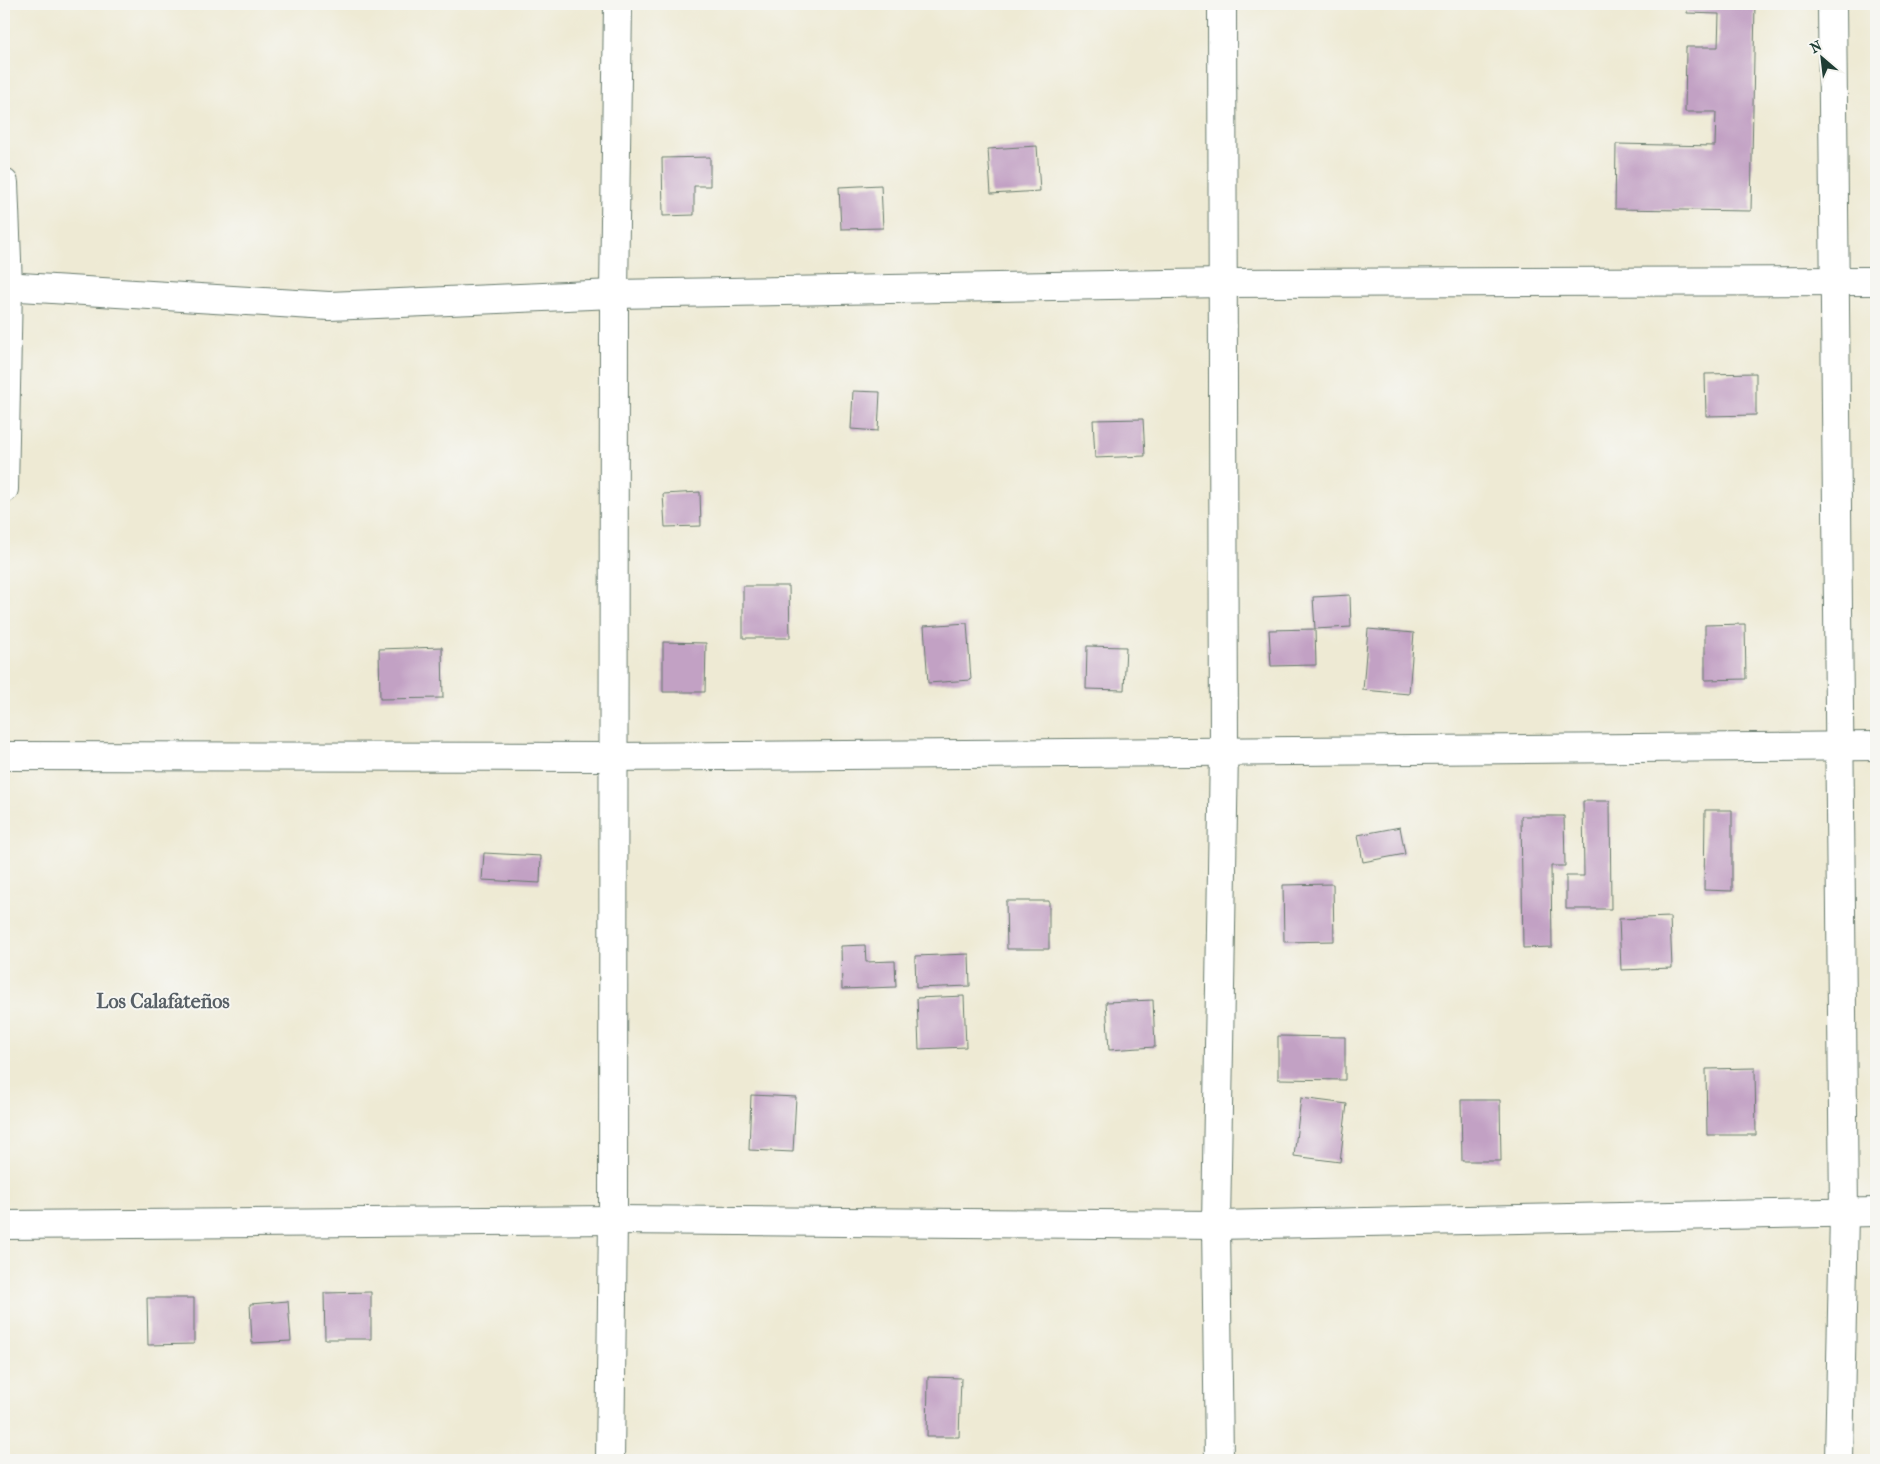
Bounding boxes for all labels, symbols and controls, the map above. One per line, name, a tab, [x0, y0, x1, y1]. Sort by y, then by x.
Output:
north arrow	[1798, 32, 1848, 82]
text: N	[1807, 37, 1825, 57]
district label: Los Calafateños	[96, 990, 230, 1013]

